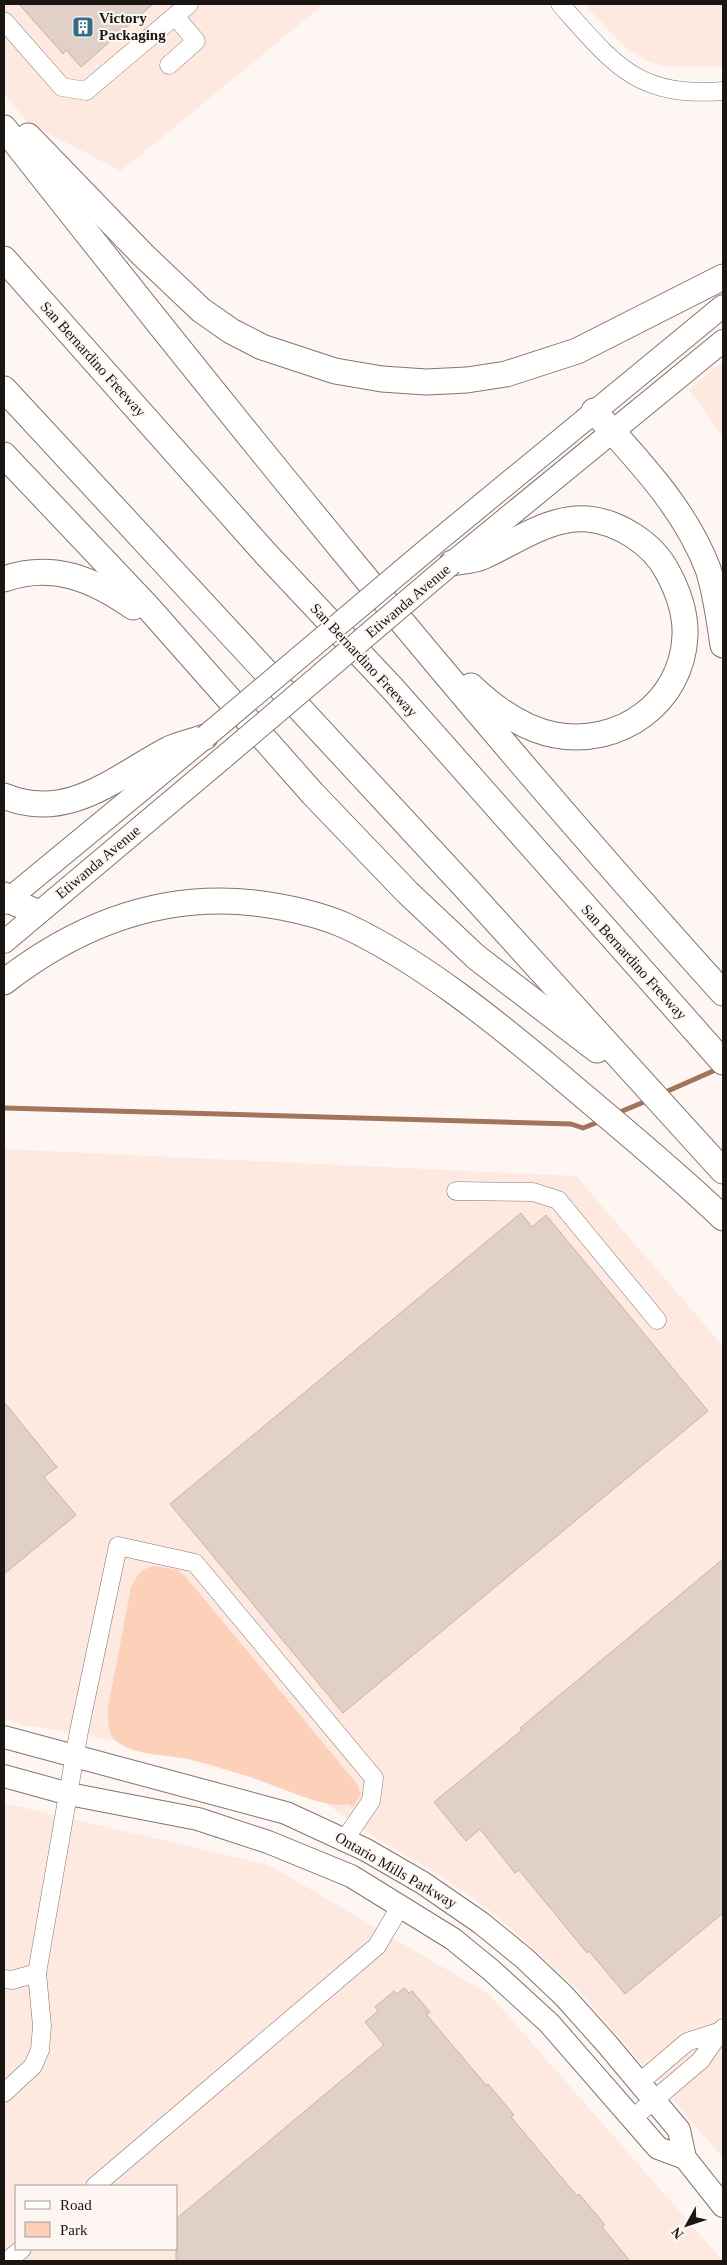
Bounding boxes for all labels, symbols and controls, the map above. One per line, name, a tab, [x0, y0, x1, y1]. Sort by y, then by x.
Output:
place label: Victory Packaging	[99, 10, 166, 43]
building icon: Victory Packaging	[71, 15, 95, 39]
street label: San Bernardino Freeway	[37, 298, 149, 420]
street label: Etiwanda Avenue	[363, 561, 454, 641]
street label: San Bernardino Freeway	[307, 600, 421, 720]
street label: Etiwanda Avenue	[53, 822, 144, 902]
street label: San Bernardino Freeway	[578, 901, 690, 1023]
street label: Ontario Mills Parkway	[332, 1829, 460, 1912]
legend	[15, 2185, 178, 2250]
text: Road	[60, 2197, 92, 2213]
north arrow	[662, 2200, 712, 2250]
text: Park	[60, 2222, 88, 2238]
text: N	[668, 2224, 686, 2242]

